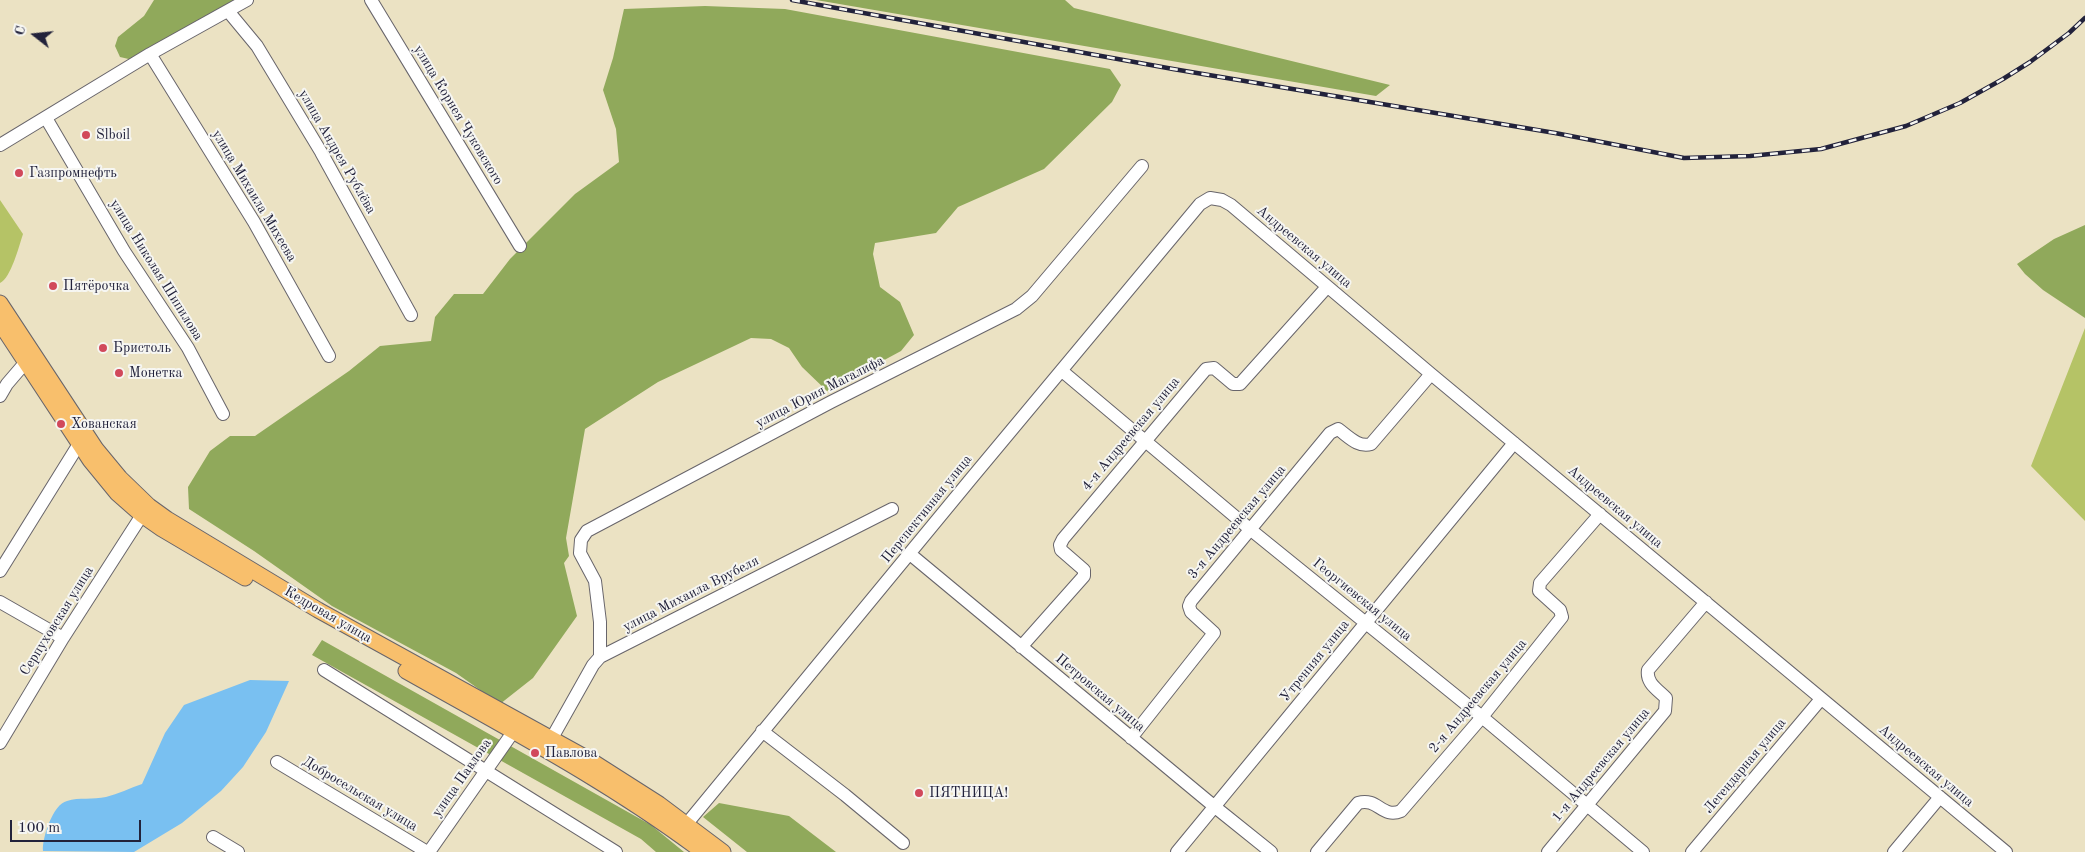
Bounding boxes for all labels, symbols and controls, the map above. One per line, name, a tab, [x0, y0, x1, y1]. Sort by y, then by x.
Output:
north arrow	[10, 10, 60, 60]
text: С	[13, 24, 29, 37]
street label: улица Корнея Чуковского	[410, 42, 506, 188]
street label: улица Андрея Рублёва	[295, 87, 379, 217]
place label: Slboil	[96, 127, 130, 143]
street label: улица Михаила Михеева	[208, 127, 300, 265]
marker: Slboil	[80, 129, 92, 141]
place label: Газпромнефть	[29, 165, 117, 181]
marker: Газпромнефть	[13, 167, 25, 179]
street label: улица Николая Шипилова	[106, 196, 206, 344]
street label: Андреевская улица	[1253, 202, 1355, 292]
place label: Пятёрочка	[63, 278, 129, 294]
marker: Пятёрочка	[47, 280, 59, 292]
place label: Бристоль	[113, 340, 171, 356]
marker: Бристоль	[97, 342, 109, 354]
street label: улица Юрия Магалифа	[753, 352, 887, 432]
place label: Монетка	[129, 365, 182, 381]
marker: Монетка	[113, 367, 125, 379]
street label: 4-я Андреевская улица	[1078, 374, 1184, 494]
place label: Хованская	[71, 416, 137, 432]
marker: Хованская	[55, 418, 67, 430]
street label: Перспективная улица	[878, 451, 976, 567]
street label: 3-я Андреевская улица	[1184, 462, 1290, 582]
street label: Андреевская улица	[1564, 462, 1666, 552]
street label: улица Михаила Врубеля	[620, 552, 762, 636]
street label: Георгиевская улица	[1309, 555, 1415, 645]
street label: Серпуховская улица	[17, 563, 97, 679]
street label: Кедровая улица	[281, 583, 375, 647]
street label: Утренняя улица	[1277, 617, 1353, 705]
street label: 2-я Андреевская улица	[1425, 636, 1531, 756]
street label: Петровская улица	[1052, 651, 1148, 735]
street label: 1-я Андреевская улица	[1548, 705, 1654, 825]
street label: Легендарная улица	[1700, 715, 1790, 817]
street label: Андреевская улица	[1875, 721, 1977, 811]
street label: улица Павлова	[429, 735, 495, 821]
place label: Павлова	[545, 745, 597, 761]
marker: Павлова	[529, 747, 541, 759]
street label: Добросельская улица	[299, 753, 421, 835]
place label: ПЯТНИЦА!	[929, 785, 1008, 801]
marker: ПЯТНИЦА!	[913, 787, 925, 799]
scale bar	[12, 810, 144, 842]
text: 100 m	[18, 821, 60, 836]

